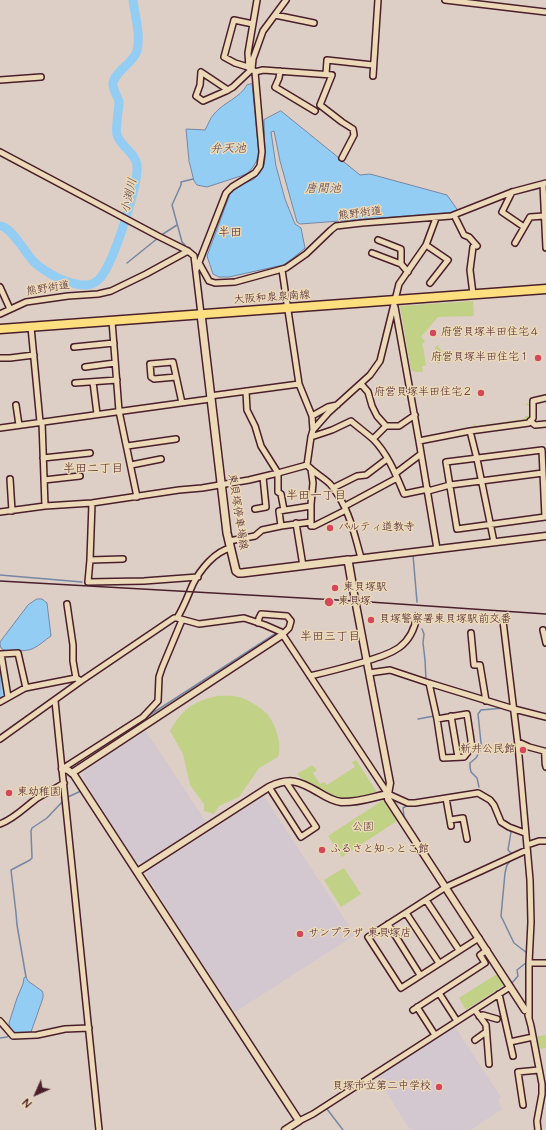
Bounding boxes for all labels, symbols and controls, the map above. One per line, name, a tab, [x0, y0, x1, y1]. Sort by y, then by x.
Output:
water label: 弁天池	[210, 142, 246, 156]
water label: 小渕川	[119, 177, 141, 215]
water label: 唐間池	[305, 182, 341, 196]
street label: 熊野街道	[337, 205, 383, 223]
district label: 半田	[218, 226, 242, 240]
street label: 熊野街道	[25, 279, 71, 299]
street label: 大阪和泉泉南線	[233, 289, 311, 307]
place label: 府営貝塚半田住宅４	[441, 326, 540, 340]
marker: 府営貝塚半田住宅４	[428, 328, 438, 338]
place label: 府営貝塚半田住宅１	[431, 351, 530, 365]
marker: 府営貝塚半田住宅１	[533, 353, 543, 363]
place label: 府営貝塚半田住宅２	[374, 386, 473, 400]
marker: 府営貝塚半田住宅２	[476, 388, 486, 398]
district label: 半田二丁目	[63, 462, 123, 476]
street label: 東貝塚停車場線	[224, 473, 250, 551]
district label: 半田一丁目	[286, 489, 346, 503]
place label: パルティ道教寺	[338, 521, 415, 535]
marker: パルティ道教寺	[325, 523, 335, 533]
place label: 東貝塚駅	[343, 581, 387, 595]
marker: 東貝塚駅	[330, 583, 340, 593]
place label: 東貝塚	[338, 595, 371, 609]
marker: 東貝塚	[323, 596, 335, 608]
place label: 貝塚警察署東貝塚駅前交番	[379, 613, 511, 627]
marker: 貝塚警察署東貝塚駅前交番	[366, 615, 376, 625]
district label: 半田三丁目	[300, 630, 360, 644]
place label: 新井公民館	[460, 743, 515, 757]
marker: 新井公民館	[518, 745, 528, 755]
place label: 東幼稚園	[17, 786, 61, 800]
marker: 東幼稚園	[4, 788, 14, 798]
park label: 公園	[352, 821, 374, 835]
place label: ふるさと知っとこ館	[330, 843, 429, 857]
marker: ふるさと知っとこ館	[317, 845, 327, 855]
place label: サンプラザ 東貝塚店	[308, 927, 411, 941]
marker: サンプラザ 東貝塚店	[295, 929, 305, 939]
north arrow	[16, 1074, 56, 1114]
place label: 貝塚市立第二中学校	[332, 1080, 431, 1094]
marker: 貝塚市立第二中学校	[434, 1082, 444, 1092]
text: N	[19, 1095, 35, 1111]

